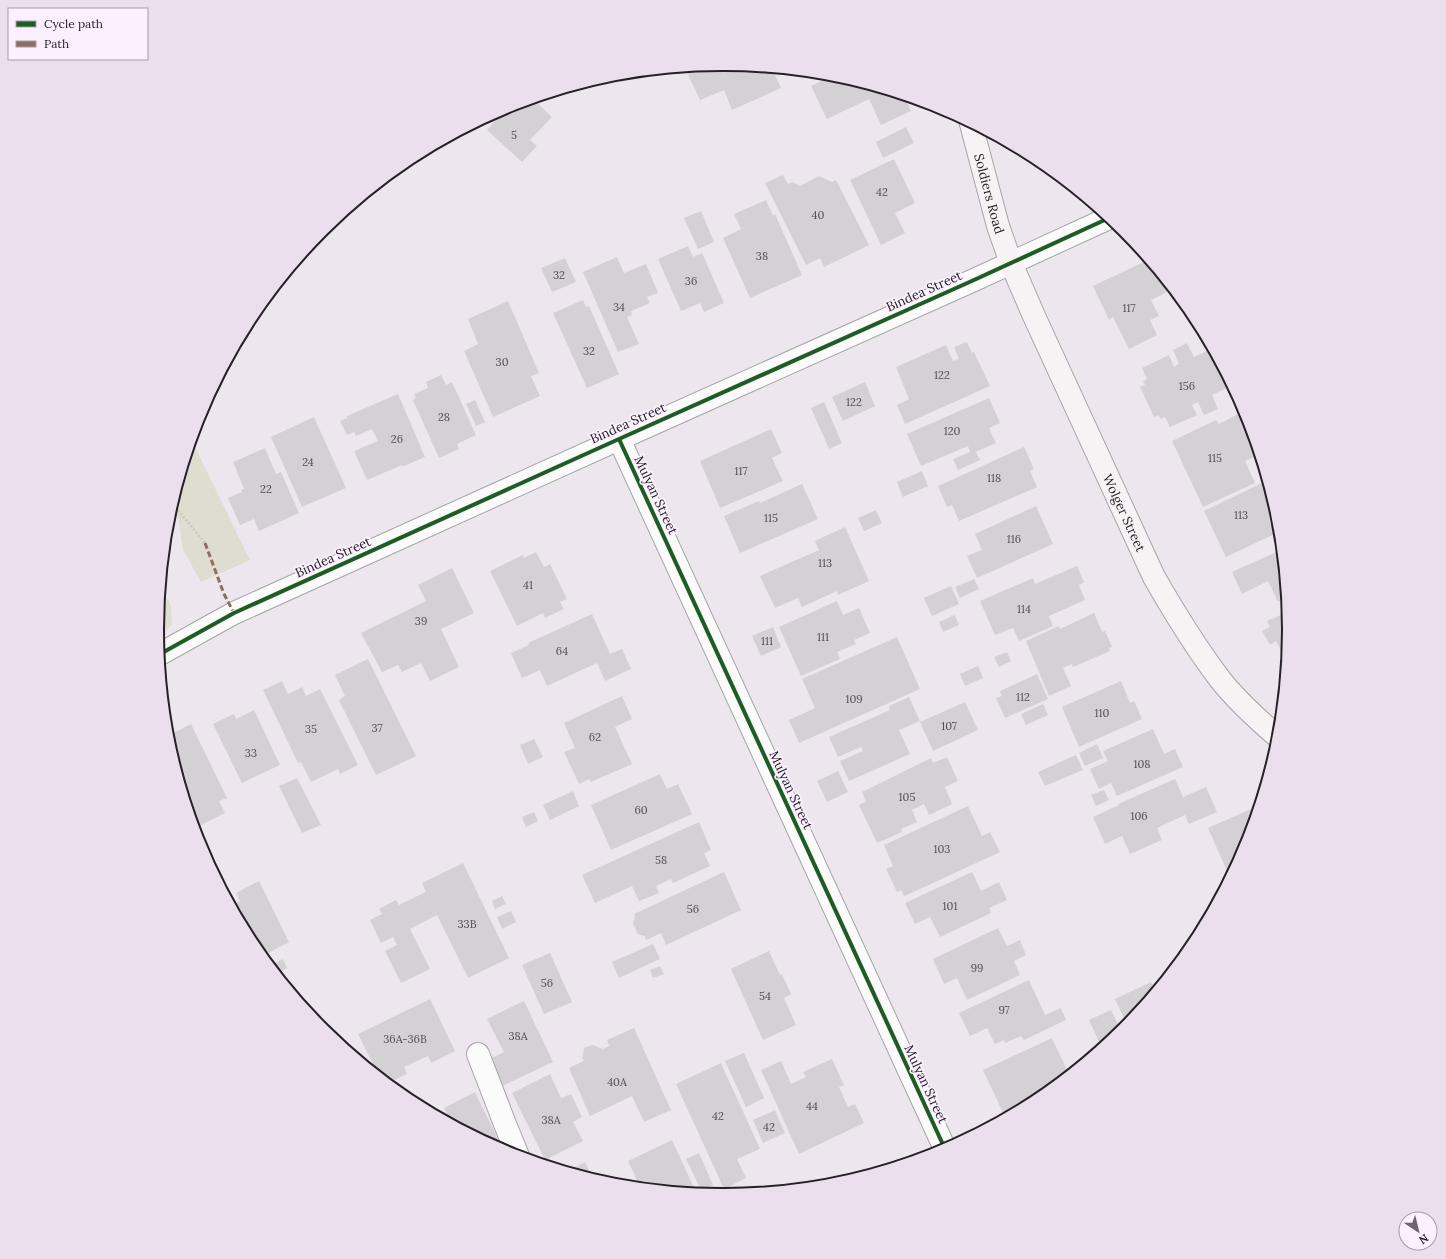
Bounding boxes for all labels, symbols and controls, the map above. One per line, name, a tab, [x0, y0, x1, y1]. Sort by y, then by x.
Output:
legend	[8, 8, 148, 60]
text: Cycle path	[44, 16, 103, 31]
text: Path	[44, 36, 69, 51]
house number: 5	[511, 128, 517, 142]
street label: Soldiers Road	[971, 152, 1009, 236]
house number: 42	[876, 185, 888, 199]
house number: 40	[812, 208, 825, 222]
house number: 38	[756, 249, 768, 263]
street label: Bindea Street	[883, 267, 965, 315]
house number: 32	[553, 268, 565, 282]
house number: 36	[685, 274, 697, 288]
house number: 34	[613, 300, 625, 314]
house number: 117	[1122, 301, 1136, 315]
house number: 32	[583, 344, 595, 358]
house number: 30	[496, 355, 509, 369]
house number: 122	[934, 368, 950, 382]
house number: 156	[1179, 379, 1195, 393]
house number: 122	[846, 395, 862, 409]
street label: Bindea Street	[587, 399, 669, 447]
house number: 28	[438, 410, 450, 424]
house number: 120	[944, 424, 961, 438]
house number: 26	[391, 432, 403, 446]
house number: 115	[1208, 451, 1222, 465]
street label: Mulyan Street	[630, 453, 682, 537]
house number: 24	[302, 455, 314, 469]
house number: 117	[734, 464, 748, 478]
house number: 118	[987, 471, 1001, 485]
street label: Wolger Street	[1099, 471, 1150, 554]
house number: 22	[260, 482, 272, 496]
house number: 113	[1234, 508, 1248, 522]
house number: 115	[764, 511, 778, 525]
house number: 116	[1007, 532, 1021, 546]
street label: Bindea Street	[292, 533, 374, 581]
house number: 113	[818, 556, 832, 570]
house number: 41	[523, 578, 533, 592]
house number: 114	[1017, 602, 1031, 616]
house number: 39	[415, 614, 427, 628]
house number: 111	[817, 630, 829, 644]
house number: 111	[761, 634, 773, 648]
house number: 64	[556, 644, 568, 658]
house number: 112	[1016, 690, 1030, 704]
house number: 109	[845, 692, 863, 706]
house number: 110	[1095, 706, 1110, 720]
house number: 107	[941, 719, 957, 733]
house number: 37	[372, 721, 382, 735]
house number: 35	[305, 722, 317, 736]
house number: 62	[589, 730, 601, 744]
house number: 33	[245, 746, 257, 760]
street label: Mulyan Street	[765, 748, 817, 832]
house number: 108	[1133, 757, 1151, 771]
house number: 105	[899, 790, 915, 804]
house number: 60	[634, 803, 648, 817]
house number: 106	[1130, 809, 1148, 823]
house number: 103	[934, 842, 950, 856]
house number: 58	[655, 853, 667, 867]
house number: 101	[943, 899, 957, 913]
house number: 56	[687, 902, 699, 916]
house number: 33B	[457, 917, 477, 931]
house number: 99	[971, 961, 983, 975]
house number: 56	[541, 976, 553, 990]
house number: 54	[759, 989, 771, 1003]
house number: 97	[998, 1003, 1010, 1017]
house number: 38A	[508, 1029, 529, 1043]
house number: 36A-36B	[383, 1032, 427, 1046]
street label: Mulyan Street	[900, 1042, 952, 1126]
house number: 40A	[607, 1075, 628, 1089]
house number: 44	[806, 1099, 818, 1113]
house number: 42	[712, 1109, 724, 1123]
house number: 38A	[541, 1113, 562, 1127]
house number: 42	[763, 1120, 775, 1134]
north arrow	[1398, 1211, 1438, 1251]
text: N	[1416, 1231, 1431, 1248]

